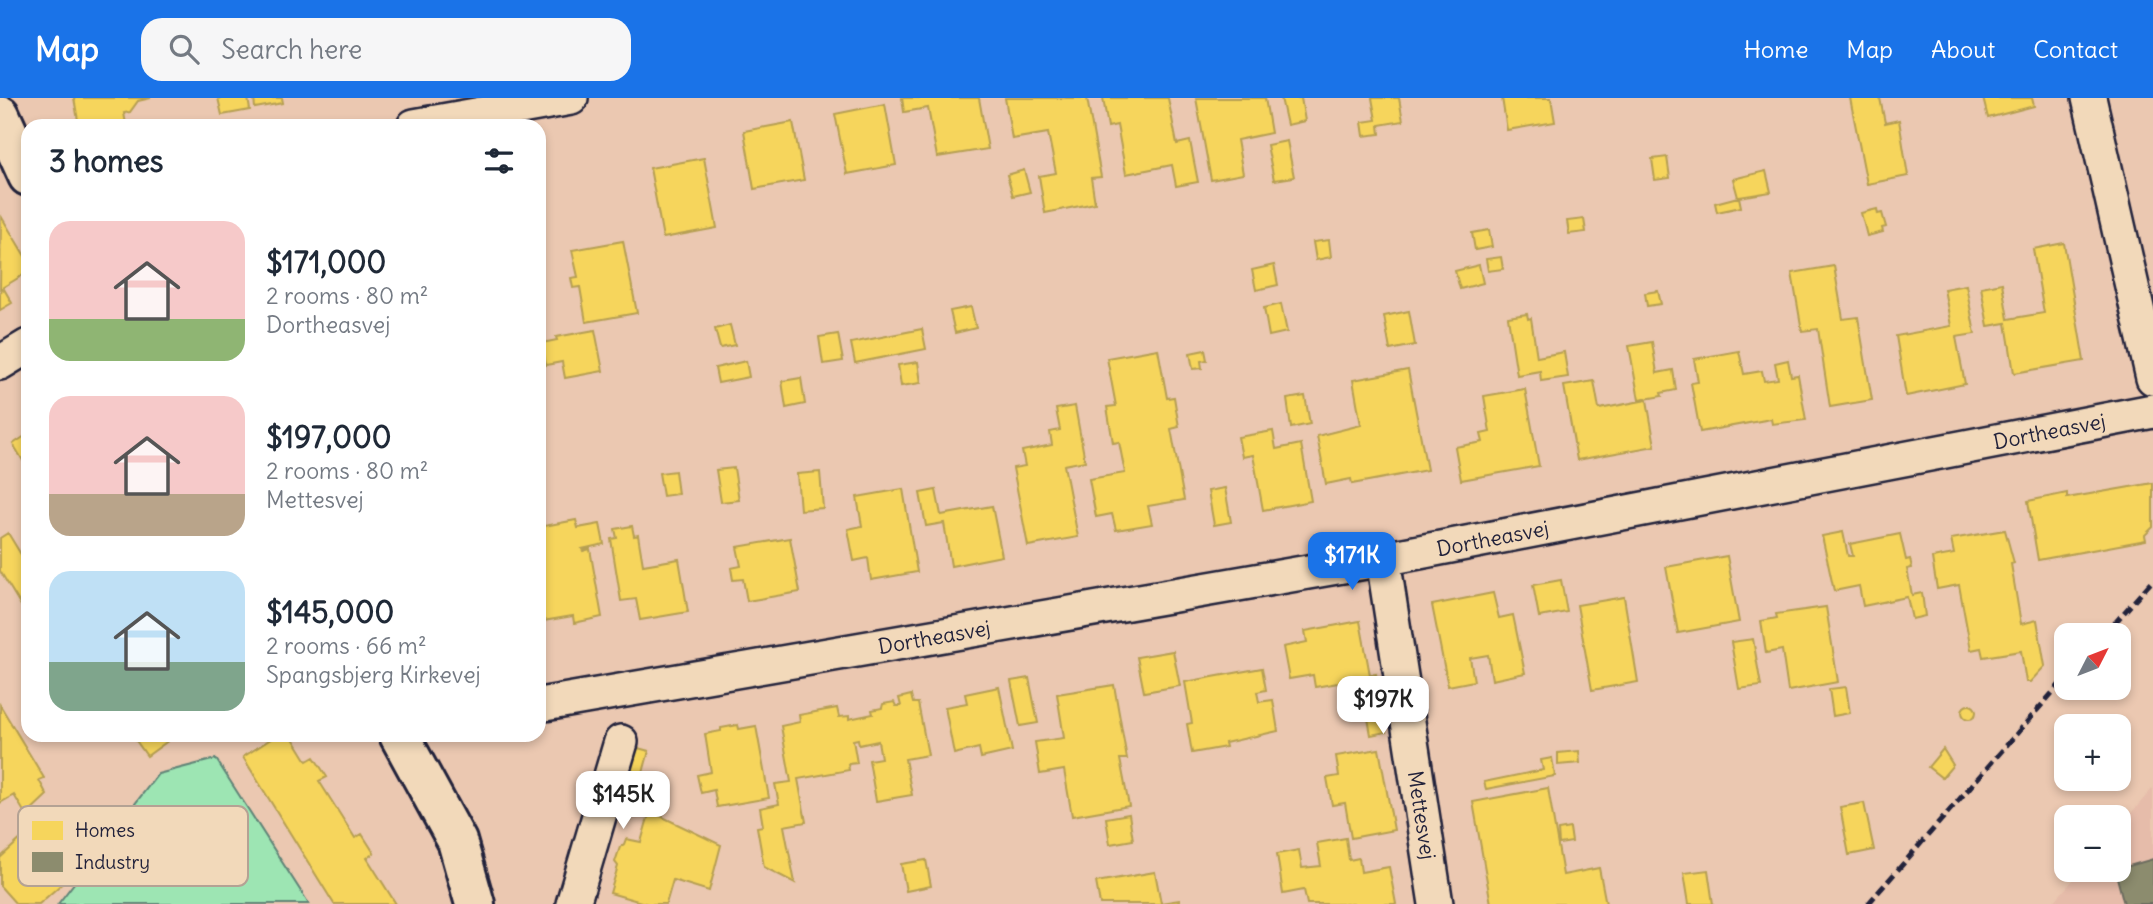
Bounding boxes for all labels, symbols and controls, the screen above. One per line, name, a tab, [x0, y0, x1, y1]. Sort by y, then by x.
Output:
search box	[141, 18, 631, 81]
text: Map	[35, 28, 99, 70]
icon: search	[165, 30, 203, 68]
text: Search here	[221, 33, 362, 66]
text: Home	[1744, 34, 1808, 64]
text: Map	[1846, 34, 1893, 64]
text: About	[1931, 34, 1995, 64]
text: Contact	[2033, 34, 2118, 64]
text: 3 homes	[49, 142, 163, 180]
icon: filters	[480, 142, 518, 180]
text: $171,000	[266, 243, 386, 281]
icon: home	[105, 249, 189, 333]
text: 2 rooms · 80 m²	[266, 281, 428, 310]
text: Dortheasvej	[266, 310, 390, 339]
street label: Dortheasvej	[1991, 407, 2108, 455]
text: $197,000	[266, 418, 392, 456]
icon: home	[105, 424, 189, 508]
text: 2 rooms · 80 m²	[266, 456, 428, 485]
text: Mettesvej	[266, 485, 364, 514]
street label: Dortheasvej	[1434, 514, 1551, 562]
pin: $171K	[1303, 532, 1401, 592]
text: $171K	[1324, 540, 1380, 569]
text: $145,000	[266, 593, 394, 631]
icon: home	[105, 599, 189, 683]
street label: Dortheasvej	[876, 614, 992, 660]
north arrow	[2054, 623, 2132, 700]
map controls	[2054, 623, 2131, 882]
text: 2 rooms · 66 m²	[266, 631, 427, 660]
text: Spangsbjerg Kirkevej	[266, 660, 481, 689]
pin: $197K	[1334, 676, 1432, 736]
text: $197K	[1353, 684, 1413, 713]
button: +	[2054, 714, 2131, 791]
street label: Mettesvej	[1402, 769, 1442, 861]
pin: $145K	[574, 772, 672, 831]
text: $145K	[592, 779, 654, 808]
button: −	[2054, 805, 2131, 882]
legend	[18, 806, 248, 886]
text: Homes	[75, 818, 135, 842]
text: Industry	[75, 850, 150, 874]

